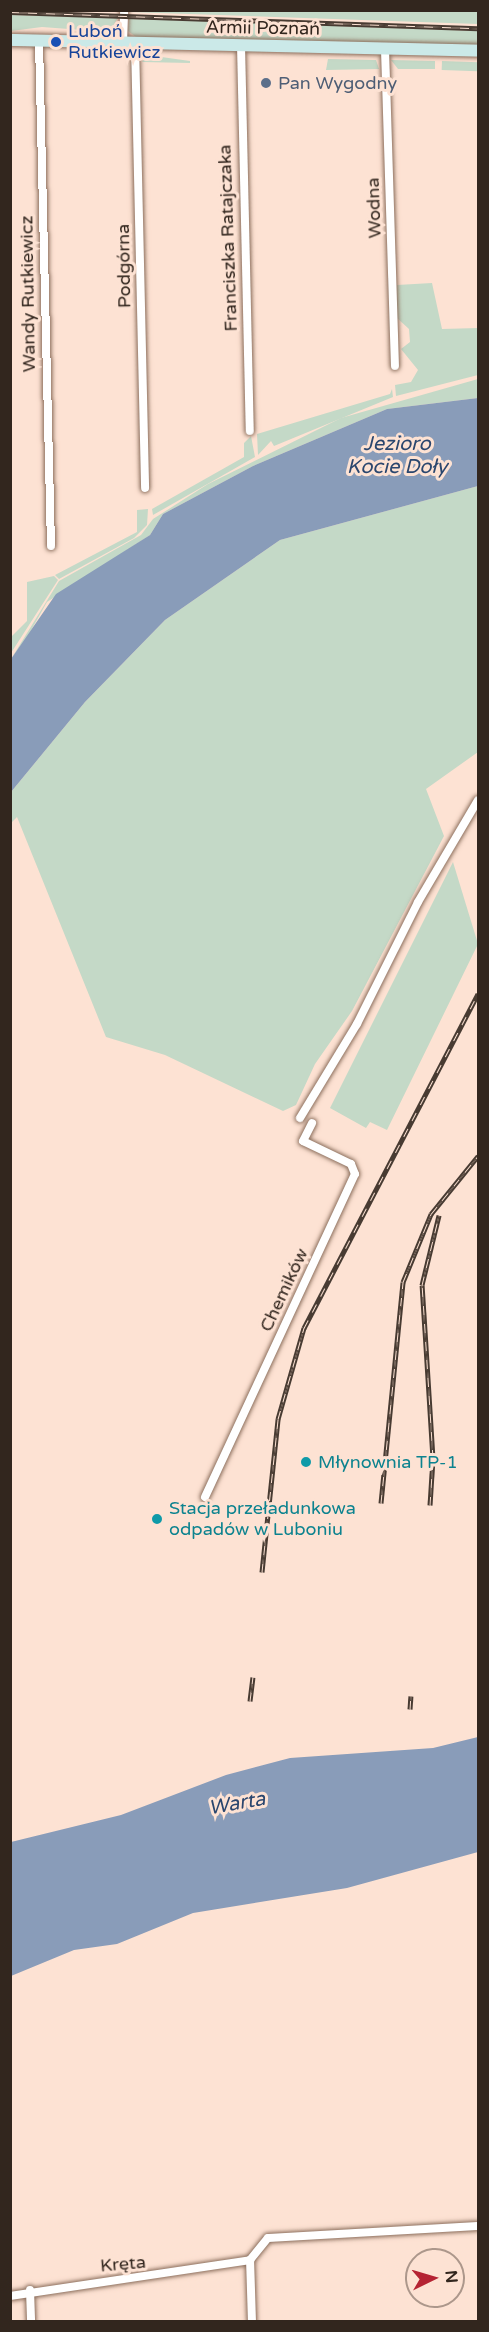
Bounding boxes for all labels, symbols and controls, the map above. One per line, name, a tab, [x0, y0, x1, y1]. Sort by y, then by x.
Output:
street label: Armii Poznań	[206, 16, 320, 40]
place label: Luboń Rutkiewicz	[68, 21, 160, 63]
marker: Luboń Rutkiewicz	[49, 35, 63, 49]
place label: Pan Wygodny	[278, 72, 397, 94]
marker: Pan Wygodny	[259, 76, 273, 90]
street label: Franciszka Ratajczaka	[214, 144, 242, 332]
street label: Wodna	[362, 177, 386, 239]
street label: Wandy Rutkiewicz	[16, 216, 40, 372]
street label: Podgórna	[112, 224, 136, 308]
water label: Jezioro Kocie Doły	[347, 433, 447, 480]
street label: Chemików	[255, 1245, 313, 1335]
place label: Młynownia TP-1	[318, 1451, 458, 1473]
marker: Młynownia TP-1	[299, 1455, 313, 1469]
place label: Stacja przeładunkowa odpadów w Luboniu	[169, 1498, 356, 1540]
marker: Stacja przeładunkowa odpadów w Luboniu	[150, 1512, 164, 1526]
water label: Warta	[207, 1787, 267, 1821]
north arrow	[405, 2248, 465, 2308]
street label: Kręta	[99, 2251, 147, 2277]
text: N	[440, 2269, 461, 2284]

